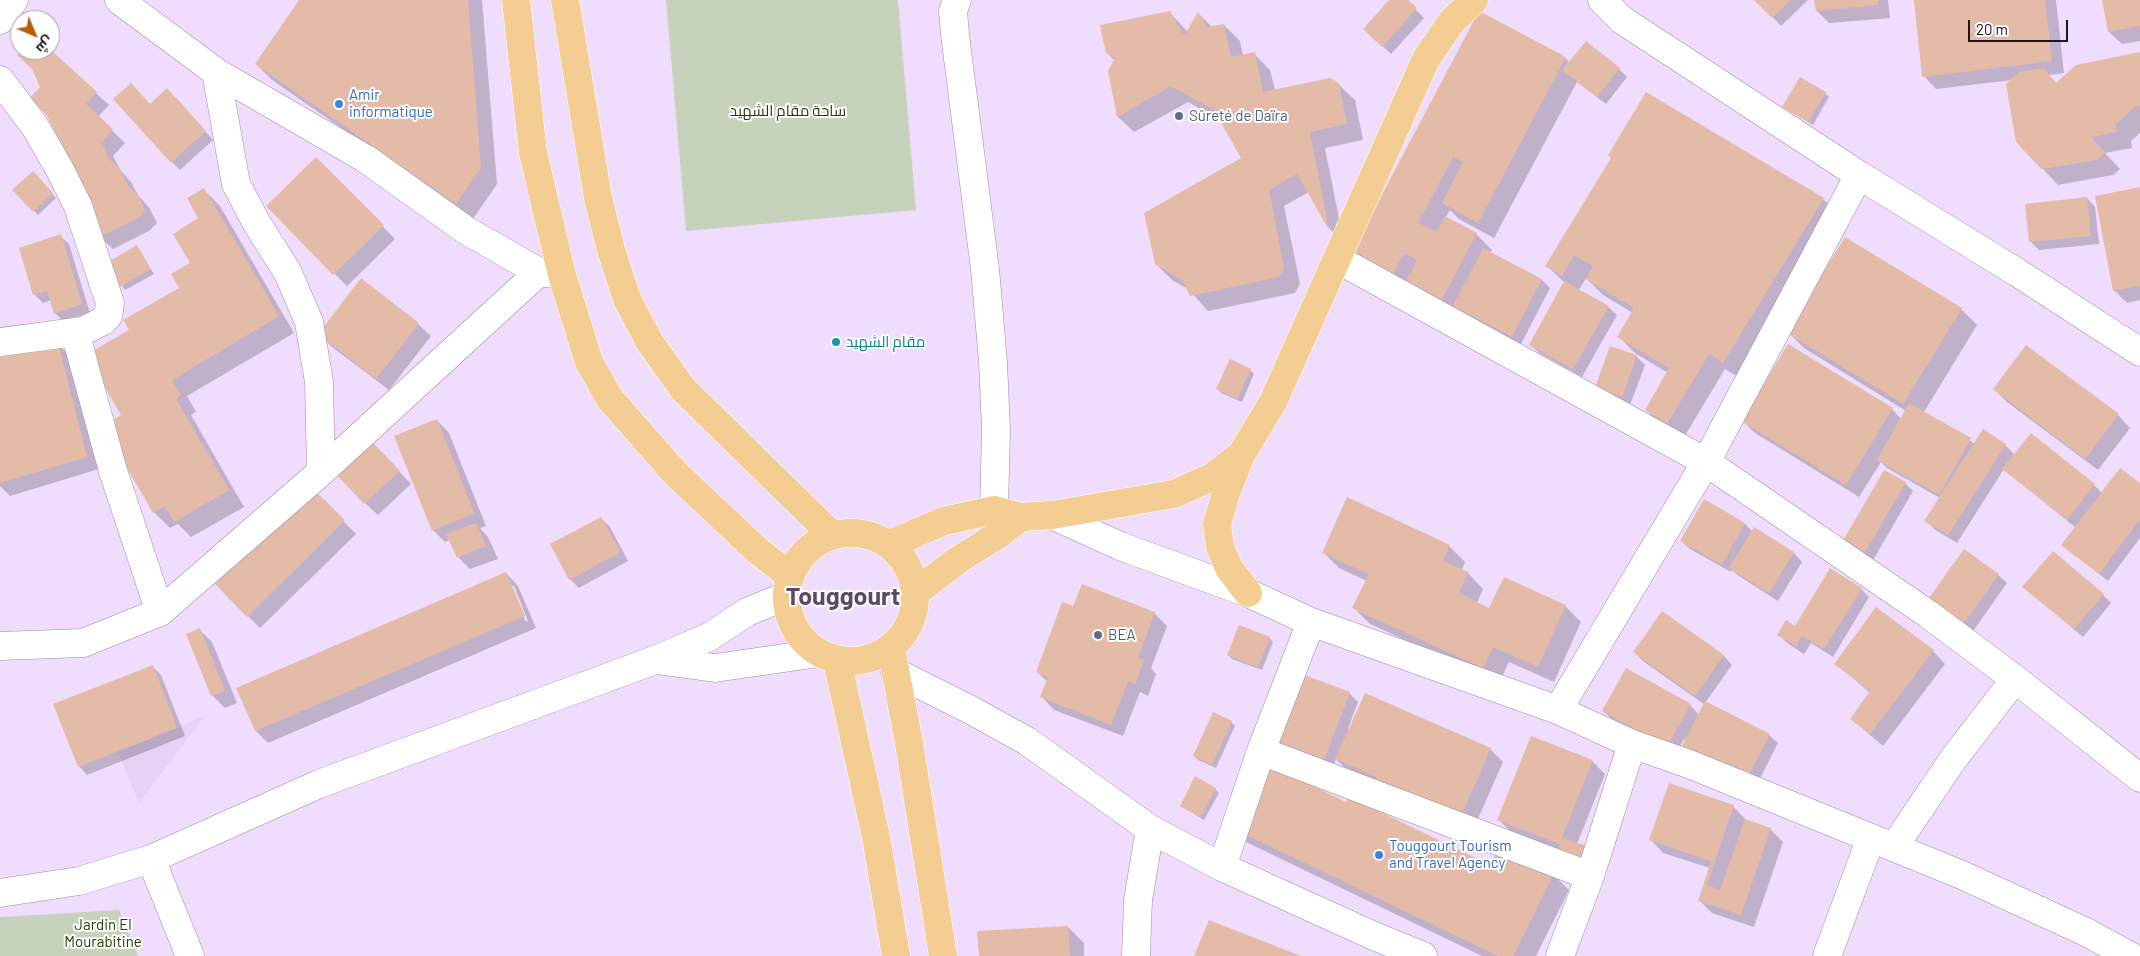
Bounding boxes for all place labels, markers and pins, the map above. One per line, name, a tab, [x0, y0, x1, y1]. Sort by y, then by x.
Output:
place label: Amir informatique	[349, 86, 433, 121]
marker: Amir informatique	[333, 98, 345, 110]
place label: Sûreté de Daïra	[1189, 107, 1288, 125]
marker: Sûreté de Daïra	[1173, 110, 1185, 122]
place label: مقام الشهيد	[846, 333, 925, 351]
marker: مقام الشهيد	[830, 336, 842, 348]
place label: BEA	[1108, 626, 1136, 644]
marker: BEA	[1092, 629, 1104, 641]
place label: Touggourt Tourism and Travel Agency	[1389, 837, 1512, 872]
marker: Touggourt Tourism and Travel Agency	[1373, 849, 1385, 861]

